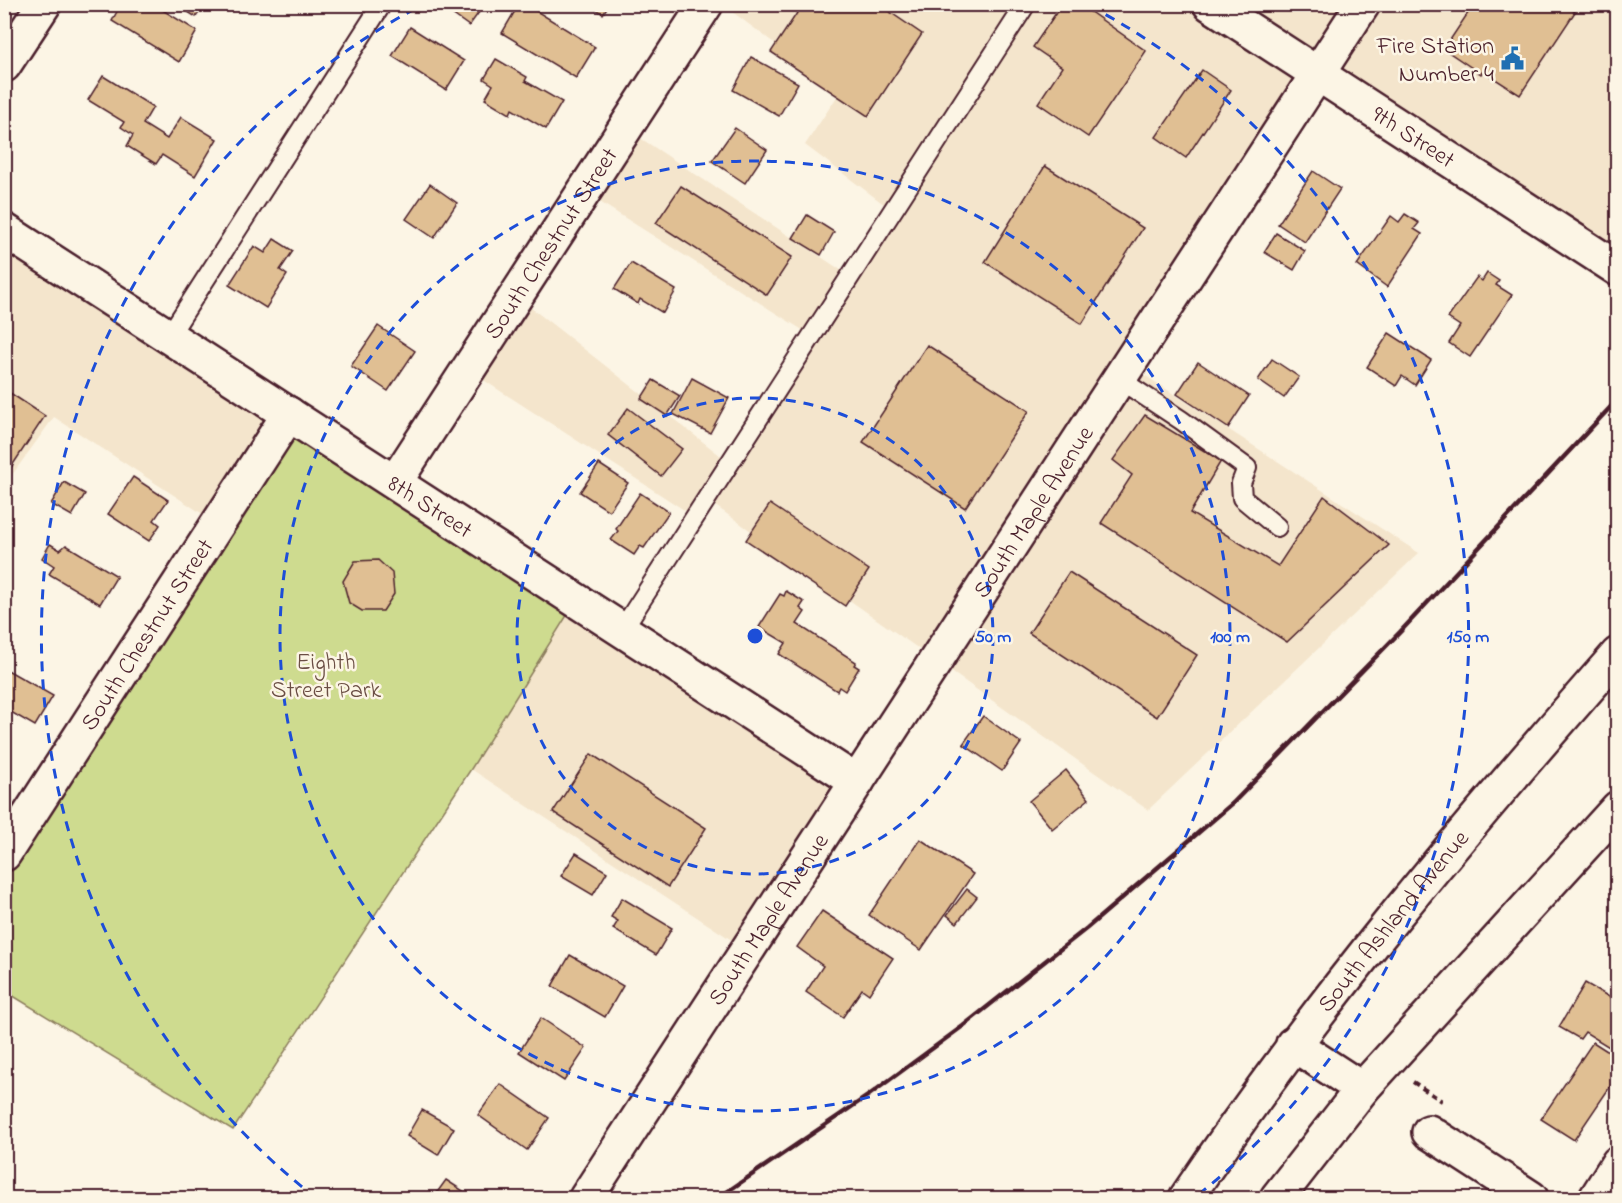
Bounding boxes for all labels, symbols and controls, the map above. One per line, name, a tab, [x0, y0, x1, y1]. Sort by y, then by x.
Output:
place label: Fire Station Number 4	[1376, 30, 1494, 93]
public building icon: Fire Station Number 4	[1499, 46, 1525, 72]
street label: 9th Street	[1364, 98, 1461, 179]
street label: South Chestnut Street	[477, 142, 628, 347]
street label: South Maple Avenue	[966, 420, 1104, 606]
street label: 8th Street	[380, 468, 479, 549]
street label: South Chestnut Street	[73, 532, 224, 738]
text: 50 m	[975, 625, 1011, 651]
text: 100 m	[1210, 625, 1250, 651]
text: 150 m	[1447, 625, 1489, 651]
centre of rings	[745, 626, 765, 646]
park label: Eighth Street Park	[271, 646, 381, 709]
street label: South Ashland Avenue	[1310, 823, 1479, 1021]
street label: South Maple Avenue	[701, 827, 839, 1013]

